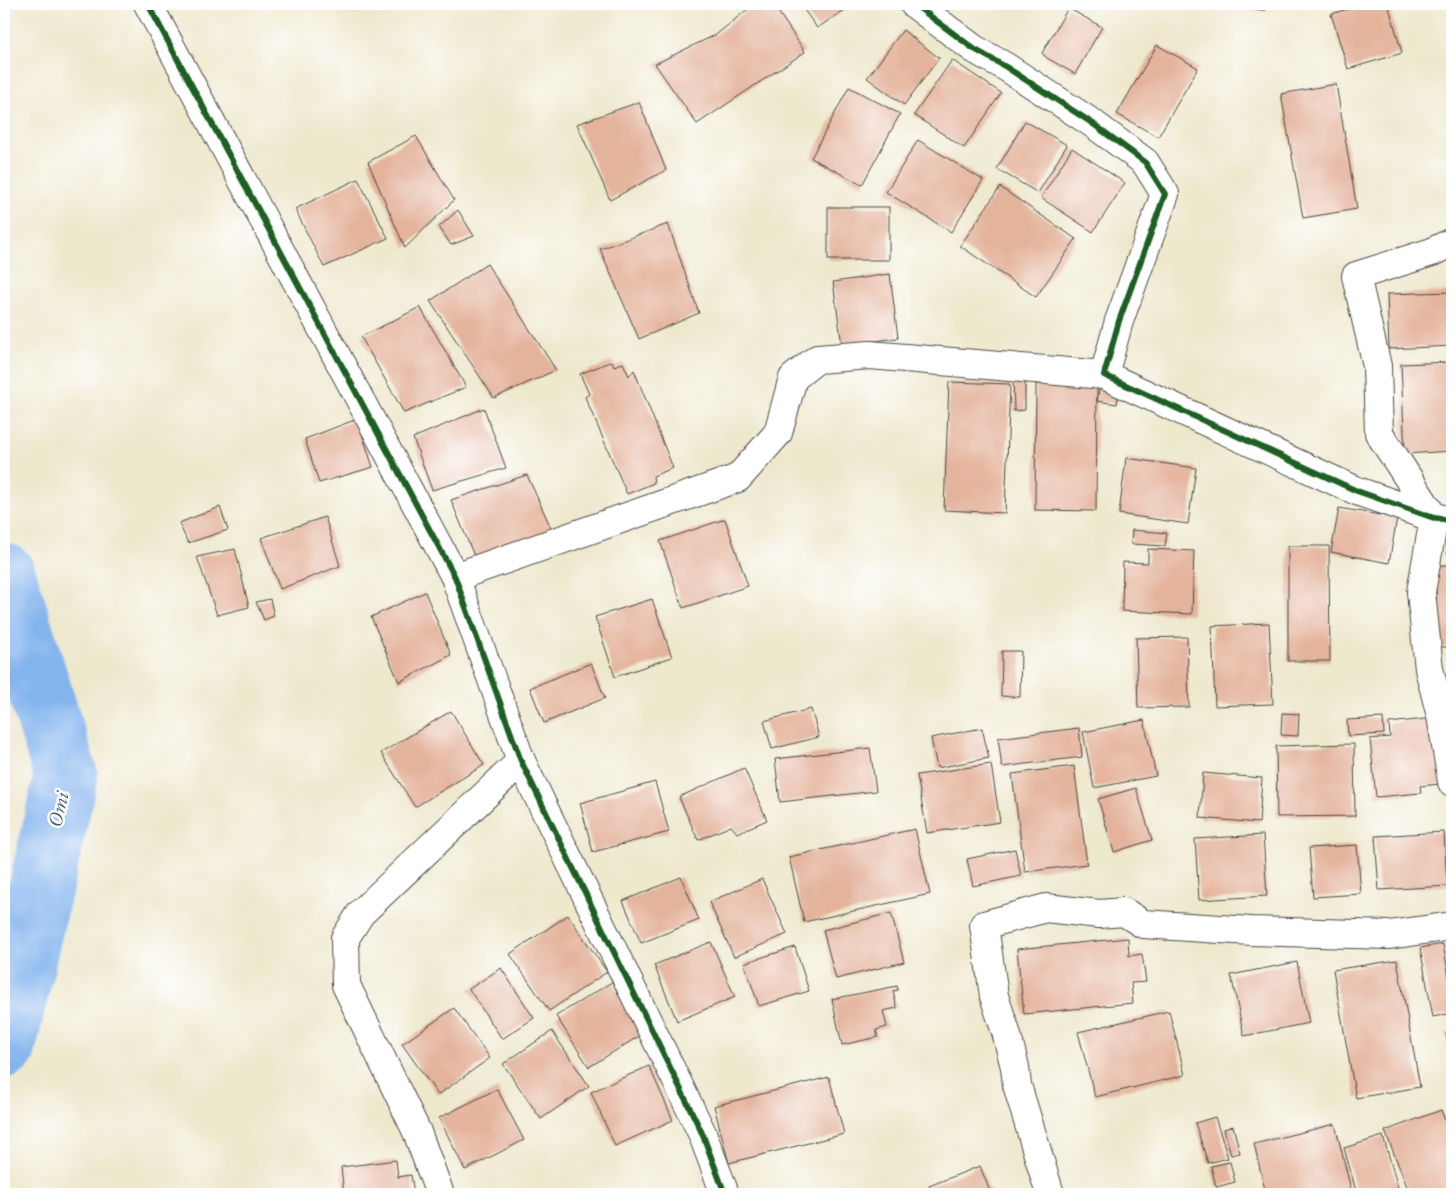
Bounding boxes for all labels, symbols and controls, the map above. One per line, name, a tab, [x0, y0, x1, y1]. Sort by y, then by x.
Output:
water label: Omi	[41, 788, 75, 829]

